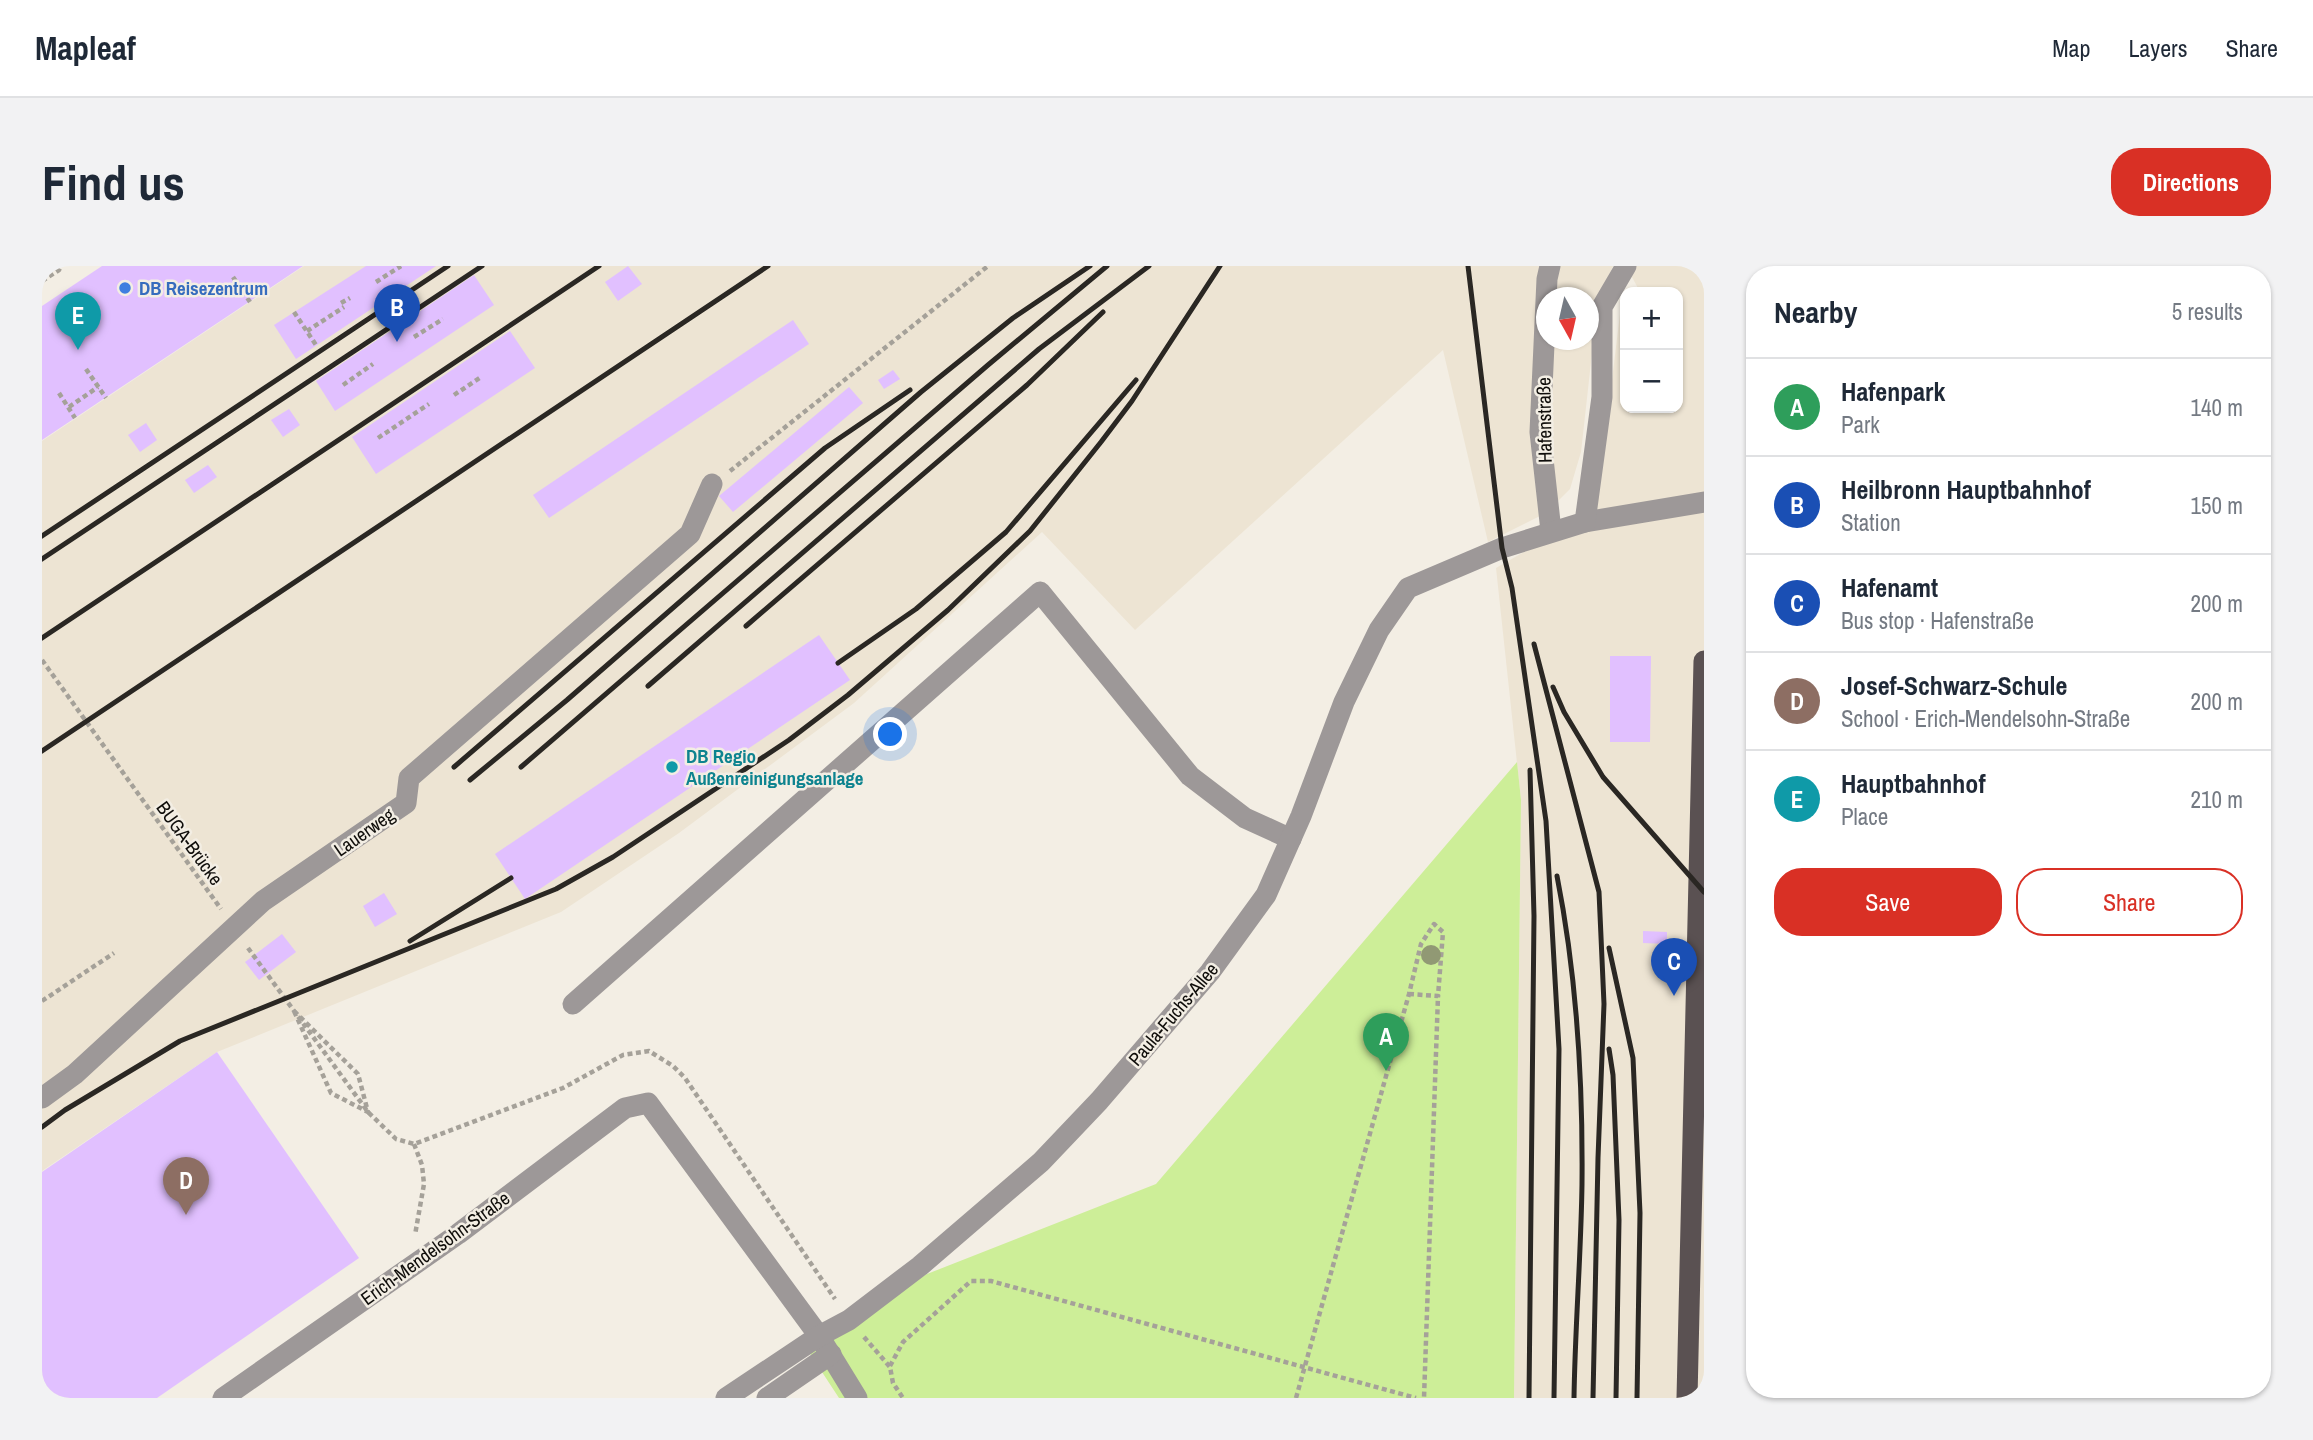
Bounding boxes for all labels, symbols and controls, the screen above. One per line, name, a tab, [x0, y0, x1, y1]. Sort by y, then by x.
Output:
text: Mapleaf	[35, 26, 136, 70]
text: Map	[2052, 32, 2090, 64]
text: Layers	[2128, 32, 2187, 64]
text: Share	[2225, 32, 2278, 64]
button: Directions	[2111, 148, 2271, 216]
text: Find us	[42, 149, 185, 215]
place label: DB Reisezentrum	[139, 275, 268, 301]
marker: DB Reisezentrum	[117, 280, 133, 296]
pin: B	[374, 284, 420, 342]
north arrow	[1536, 287, 1599, 350]
map controls	[1620, 287, 1683, 413]
button: +	[1620, 287, 1683, 350]
pin: E	[55, 292, 101, 350]
text: Nearby	[1774, 292, 1857, 332]
text: 5 results	[2172, 296, 2243, 327]
button: −	[1620, 350, 1683, 413]
text: Hafenpark	[1841, 374, 1945, 409]
street label: Hafenstraße	[1530, 377, 1558, 463]
text: A	[1790, 392, 1804, 423]
text: 140 m	[2191, 392, 2243, 423]
text: Park	[1841, 409, 1880, 440]
text: Heilbronn Hauptbahnhof	[1841, 472, 2091, 507]
text: B	[1790, 490, 1804, 521]
text: 150 m	[2191, 490, 2243, 521]
text: Station	[1841, 507, 1901, 538]
text: Hafenamt	[1841, 570, 1938, 605]
text: C	[1790, 588, 1804, 619]
text: 200 m	[2191, 588, 2243, 619]
text: Bus stop · Hafenstraße	[1841, 605, 2034, 636]
text: Josef-Schwarz-Schule	[1841, 668, 2067, 703]
text: D	[1790, 686, 1804, 717]
text: 200 m	[2191, 686, 2243, 717]
text: School · Erich-Mendelsohn-Straße	[1841, 703, 2130, 734]
your location	[873, 717, 907, 751]
place label: DB Regio Außenreinigungsanlage	[686, 743, 864, 791]
marker: DB Regio Außenreinigungsanlage	[664, 759, 680, 775]
text: Hauptbahnhof	[1841, 766, 1985, 801]
text: E	[1791, 784, 1803, 815]
text: 210 m	[2191, 784, 2243, 815]
street label: BUGA-Brücke	[151, 796, 229, 890]
text: Place	[1841, 801, 1888, 832]
street label: Lauerweg	[329, 802, 400, 862]
button: Save	[1774, 868, 2002, 936]
button: Share	[2016, 868, 2243, 936]
pin: C	[1651, 938, 1697, 996]
street label: Paula-Fuchs-Allee	[1122, 957, 1224, 1071]
pin: A	[1363, 1013, 1409, 1071]
pin: D	[163, 1157, 209, 1215]
street label: Erich-Mendelsohn-Straße	[355, 1185, 515, 1311]

